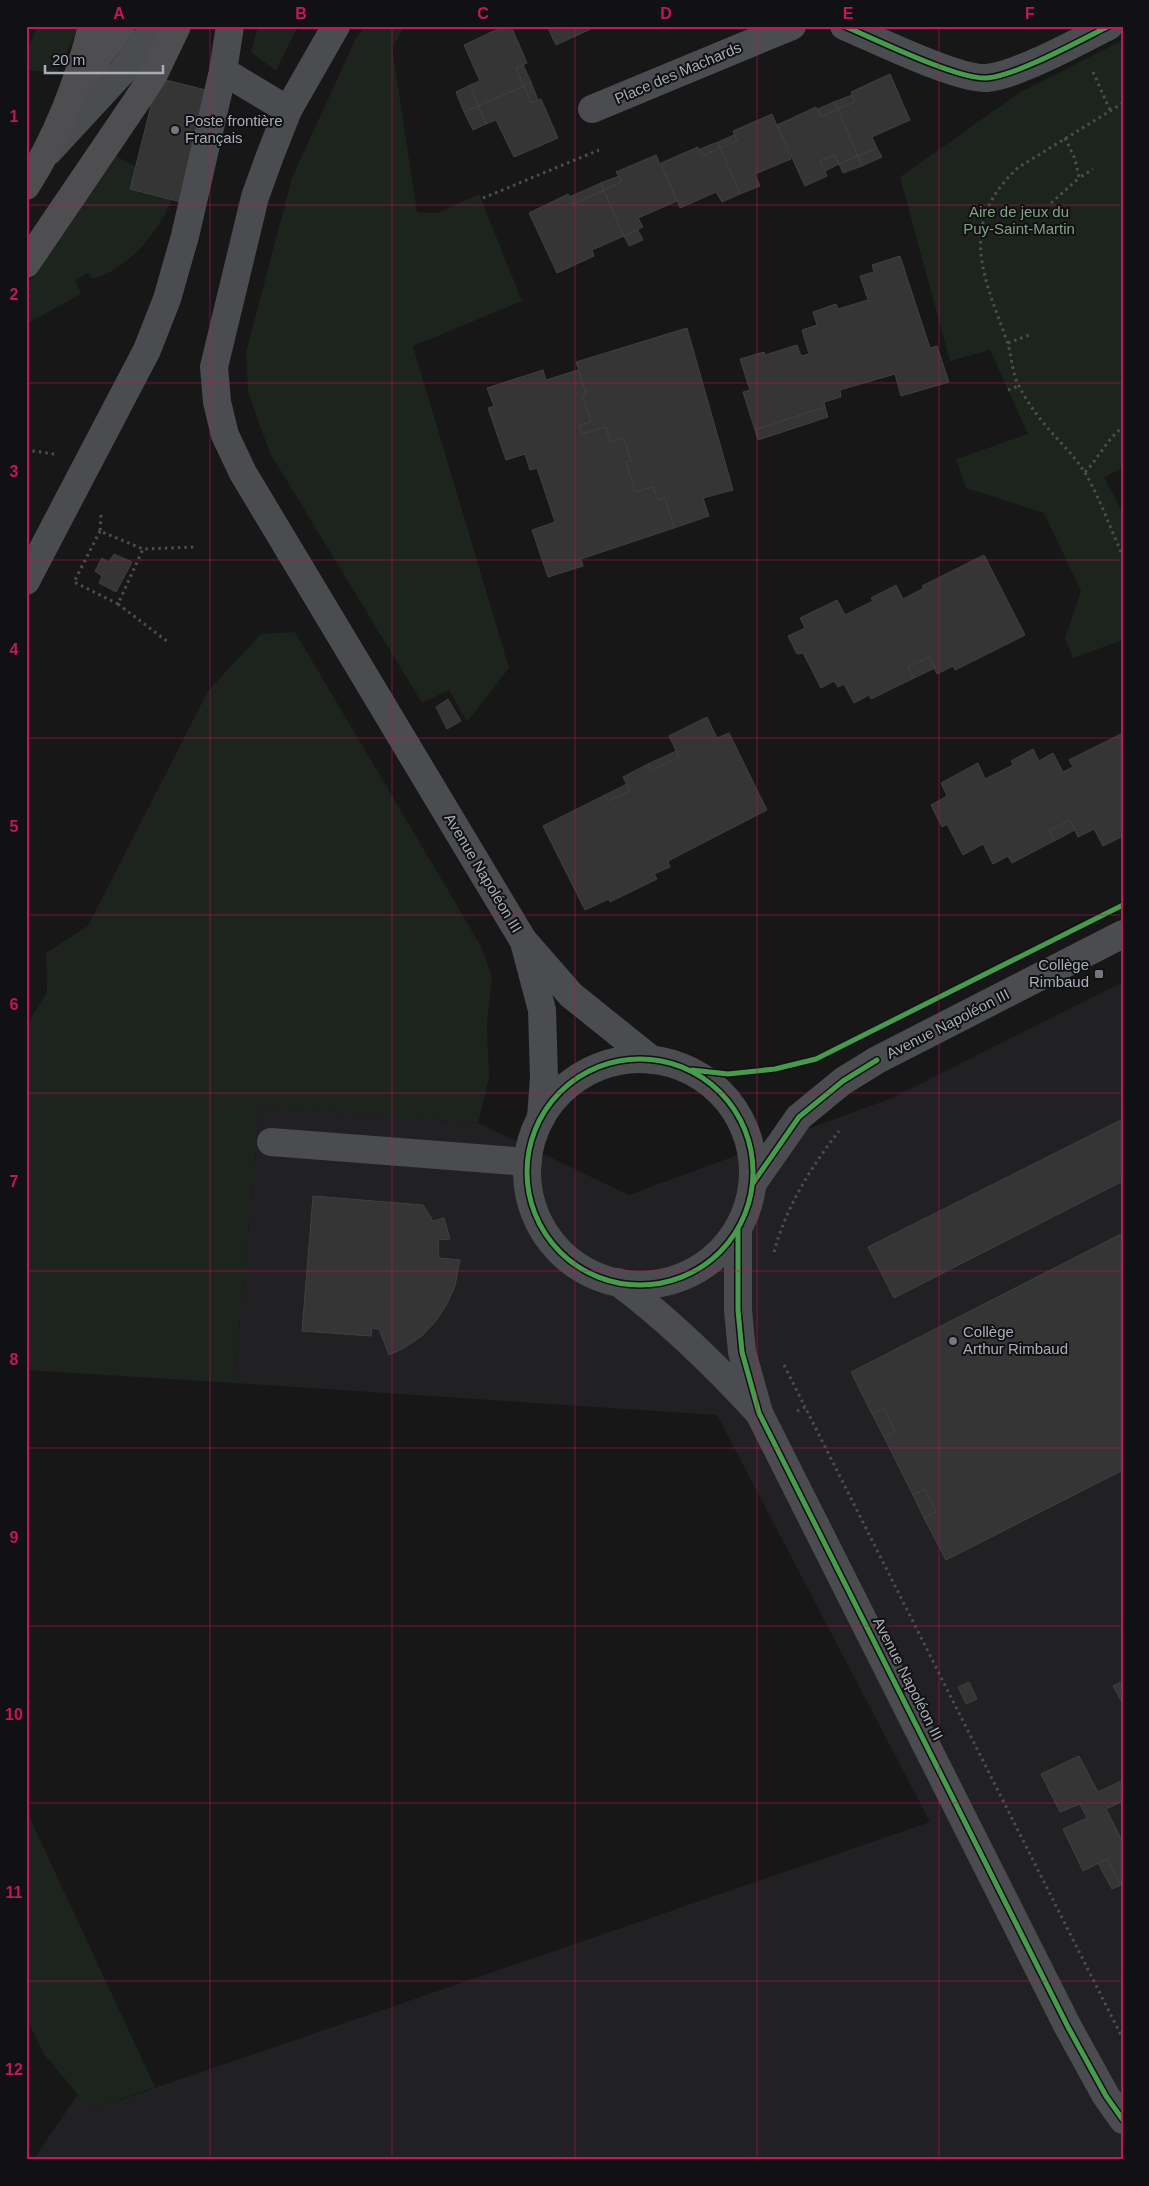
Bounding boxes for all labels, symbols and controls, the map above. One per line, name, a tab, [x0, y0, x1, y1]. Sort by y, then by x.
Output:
text: A	[113, 5, 125, 22]
text: B	[295, 5, 307, 22]
text: C	[477, 5, 489, 22]
text: D	[660, 5, 672, 22]
text: E	[843, 5, 854, 22]
text: F	[1025, 5, 1035, 22]
street label: Place des Machards	[612, 38, 744, 107]
scale bar	[45, 42, 162, 74]
text: 20 m	[52, 51, 85, 68]
text: 1	[10, 108, 19, 125]
place label: Poste frontière Français	[185, 112, 283, 146]
marker: Poste frontière Français	[169, 124, 181, 136]
park label: Aire de jeux du Puy-Saint-Martin	[963, 203, 1075, 237]
text: 2	[10, 286, 19, 303]
text: 3	[10, 463, 19, 480]
text: 4	[10, 641, 19, 658]
street label: Avenue Napoléon III	[441, 810, 526, 935]
text: 5	[10, 818, 19, 835]
place label: Collège Rimbaud	[1029, 956, 1089, 990]
marker: Collège Rimbaud	[1093, 968, 1105, 980]
street label: Avenue Napoléon III	[883, 985, 1012, 1062]
text: 6	[10, 996, 19, 1013]
text: 7	[10, 1173, 19, 1190]
place label: Collège Arthur Rimbaud	[963, 1323, 1068, 1357]
marker: Collège Arthur Rimbaud	[947, 1335, 959, 1347]
text: 8	[10, 1351, 19, 1368]
text: 9	[10, 1529, 19, 1546]
street label: Avenue Napoléon III	[870, 1614, 947, 1743]
text: 10	[5, 1706, 23, 1723]
text: 11	[6, 1884, 23, 1901]
text: 12	[5, 2061, 23, 2078]

